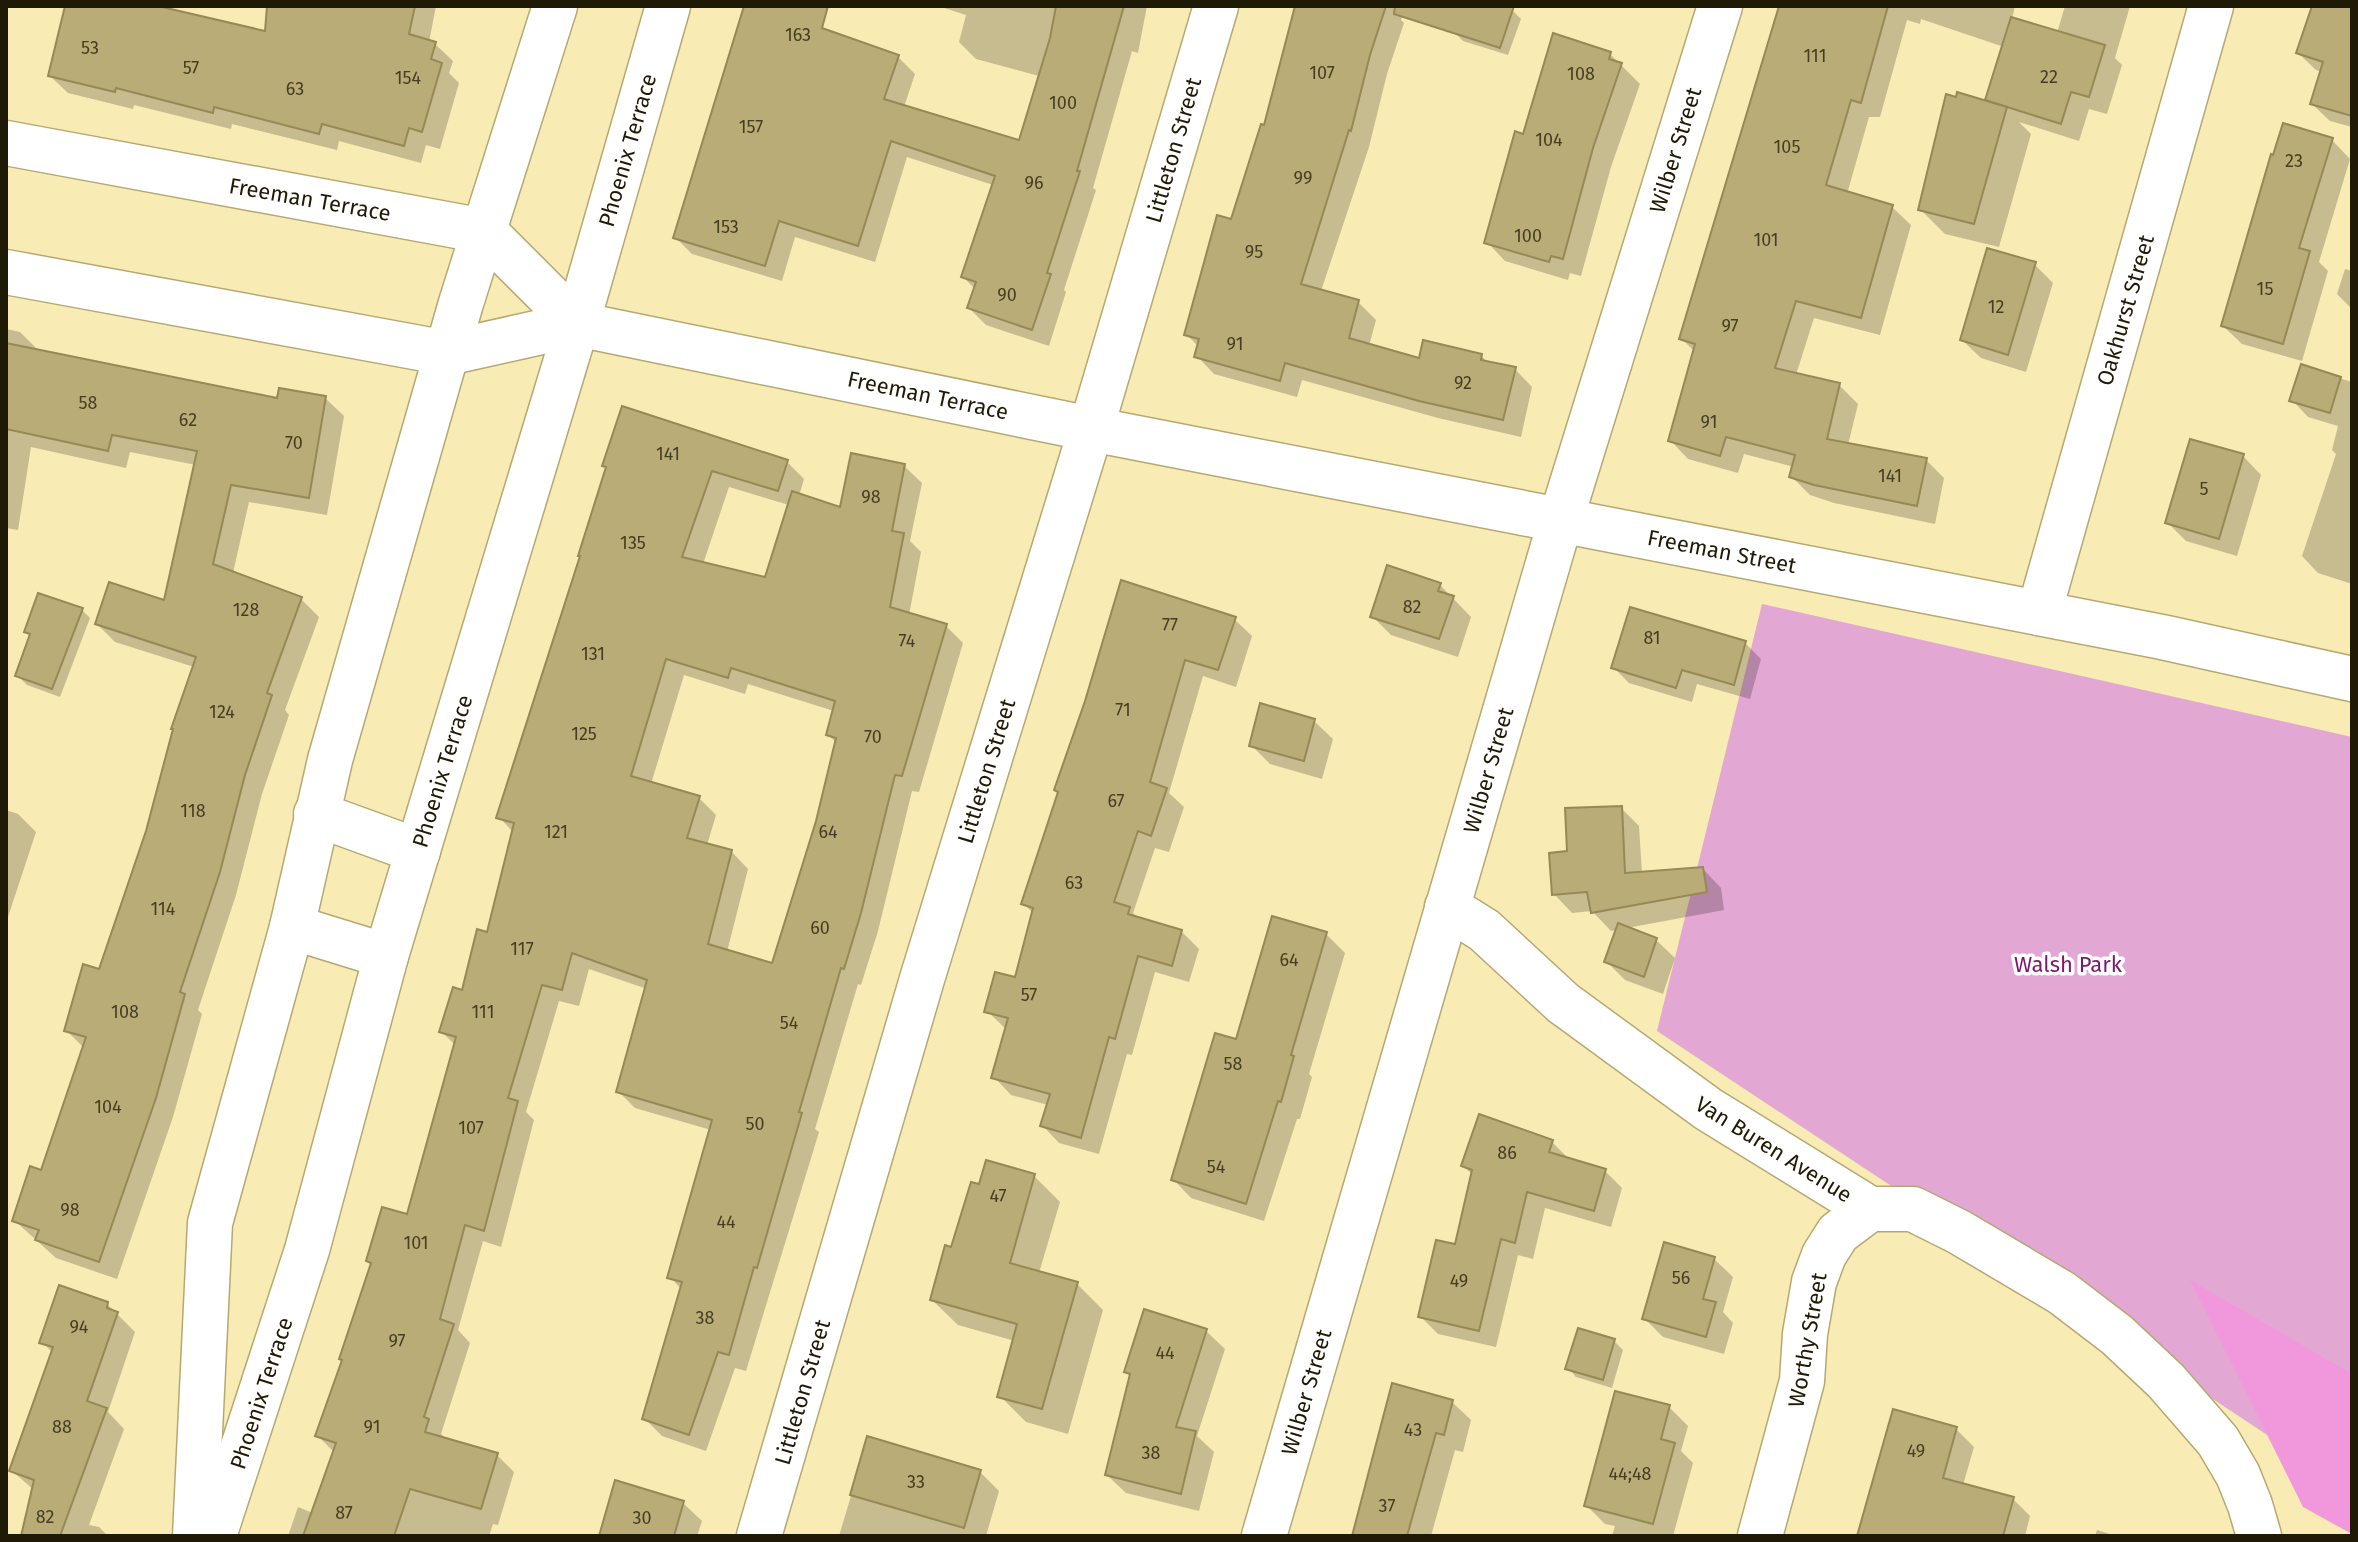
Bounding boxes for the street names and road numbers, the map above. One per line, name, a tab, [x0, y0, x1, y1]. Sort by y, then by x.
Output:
street label: Phoenix Terrace	[593, 70, 662, 230]
street label: Littleton Street	[1140, 74, 1207, 226]
street label: Wilber Street	[1644, 84, 1707, 216]
street label: Freeman Terrace	[227, 172, 393, 227]
street label: Oakhurst Street	[2091, 231, 2160, 389]
street label: Freeman Terrace	[845, 365, 1011, 426]
street label: Freeman Street	[1645, 524, 1799, 579]
street label: Phoenix Terrace	[406, 692, 478, 851]
street label: Littleton Street	[952, 695, 1021, 847]
street label: Wilber Street	[1458, 704, 1519, 836]
street label: Van Buren Avenue	[1690, 1090, 1857, 1209]
street label: Worthy Street	[1782, 1271, 1833, 1410]
street label: Phoenix Terrace	[224, 1314, 299, 1472]
street label: Littleton Street	[769, 1316, 836, 1468]
street label: Wilber Street	[1276, 1326, 1337, 1458]

